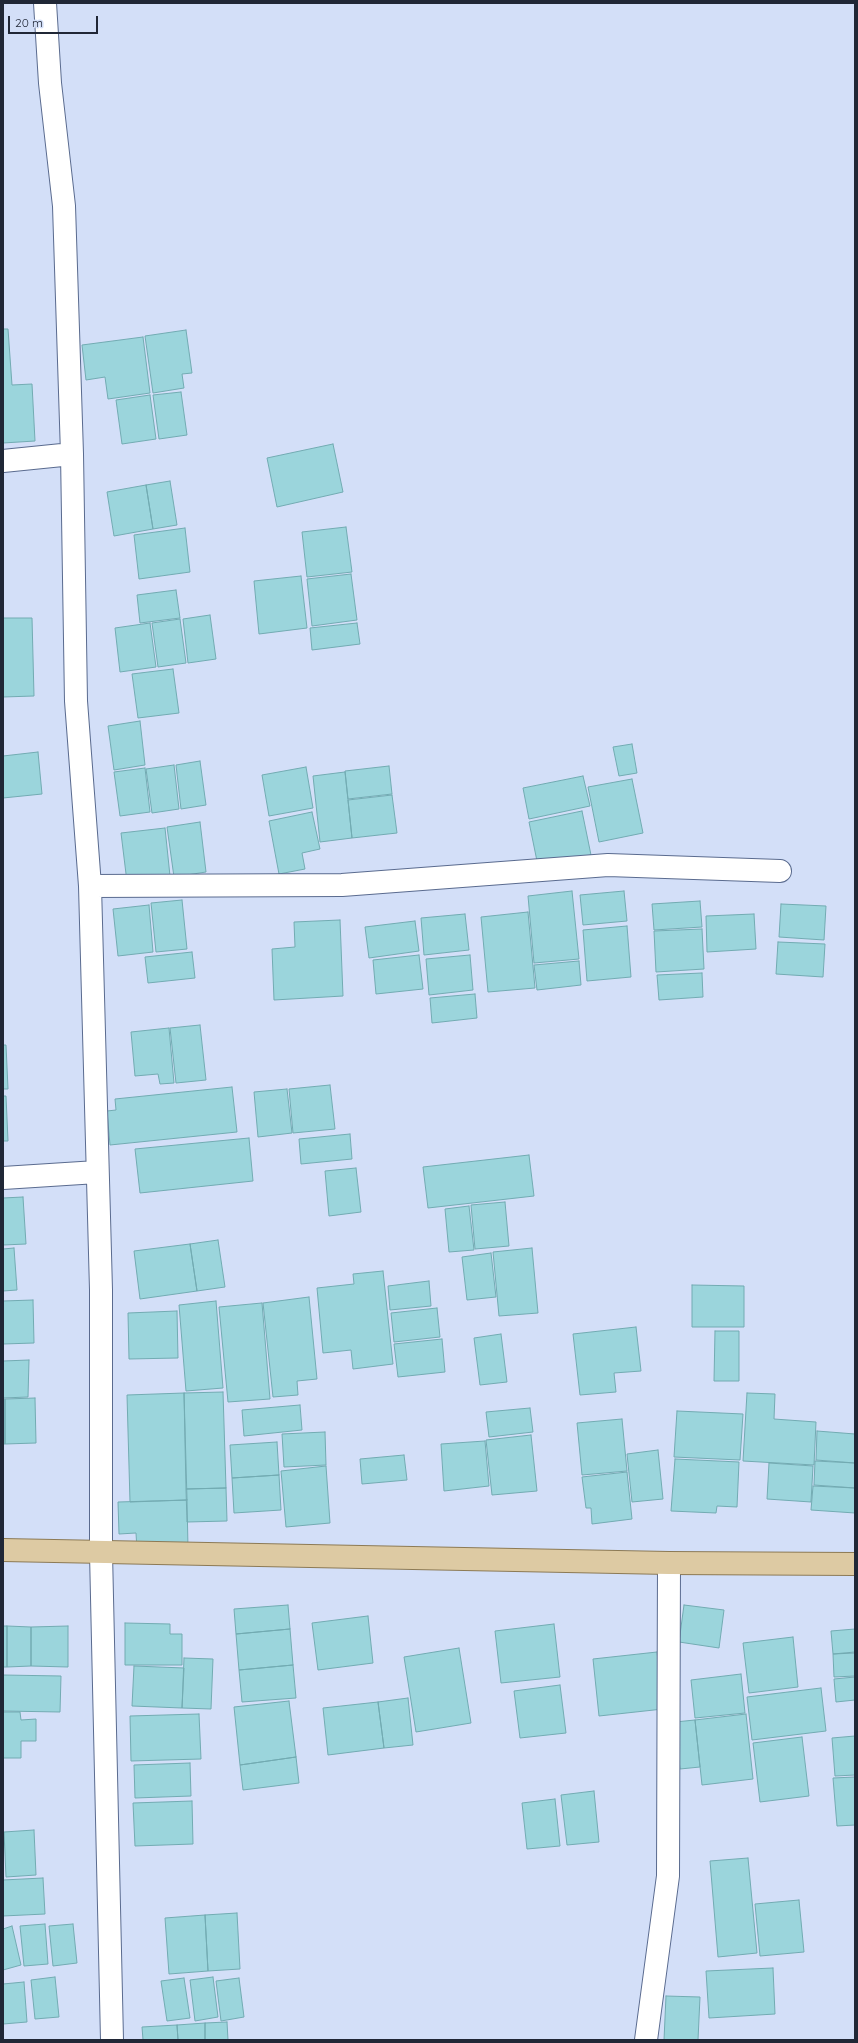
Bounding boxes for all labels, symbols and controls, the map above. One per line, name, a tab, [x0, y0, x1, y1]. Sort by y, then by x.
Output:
scale bar	[10, 8, 100, 34]
text: 20 m	[15, 15, 43, 30]

